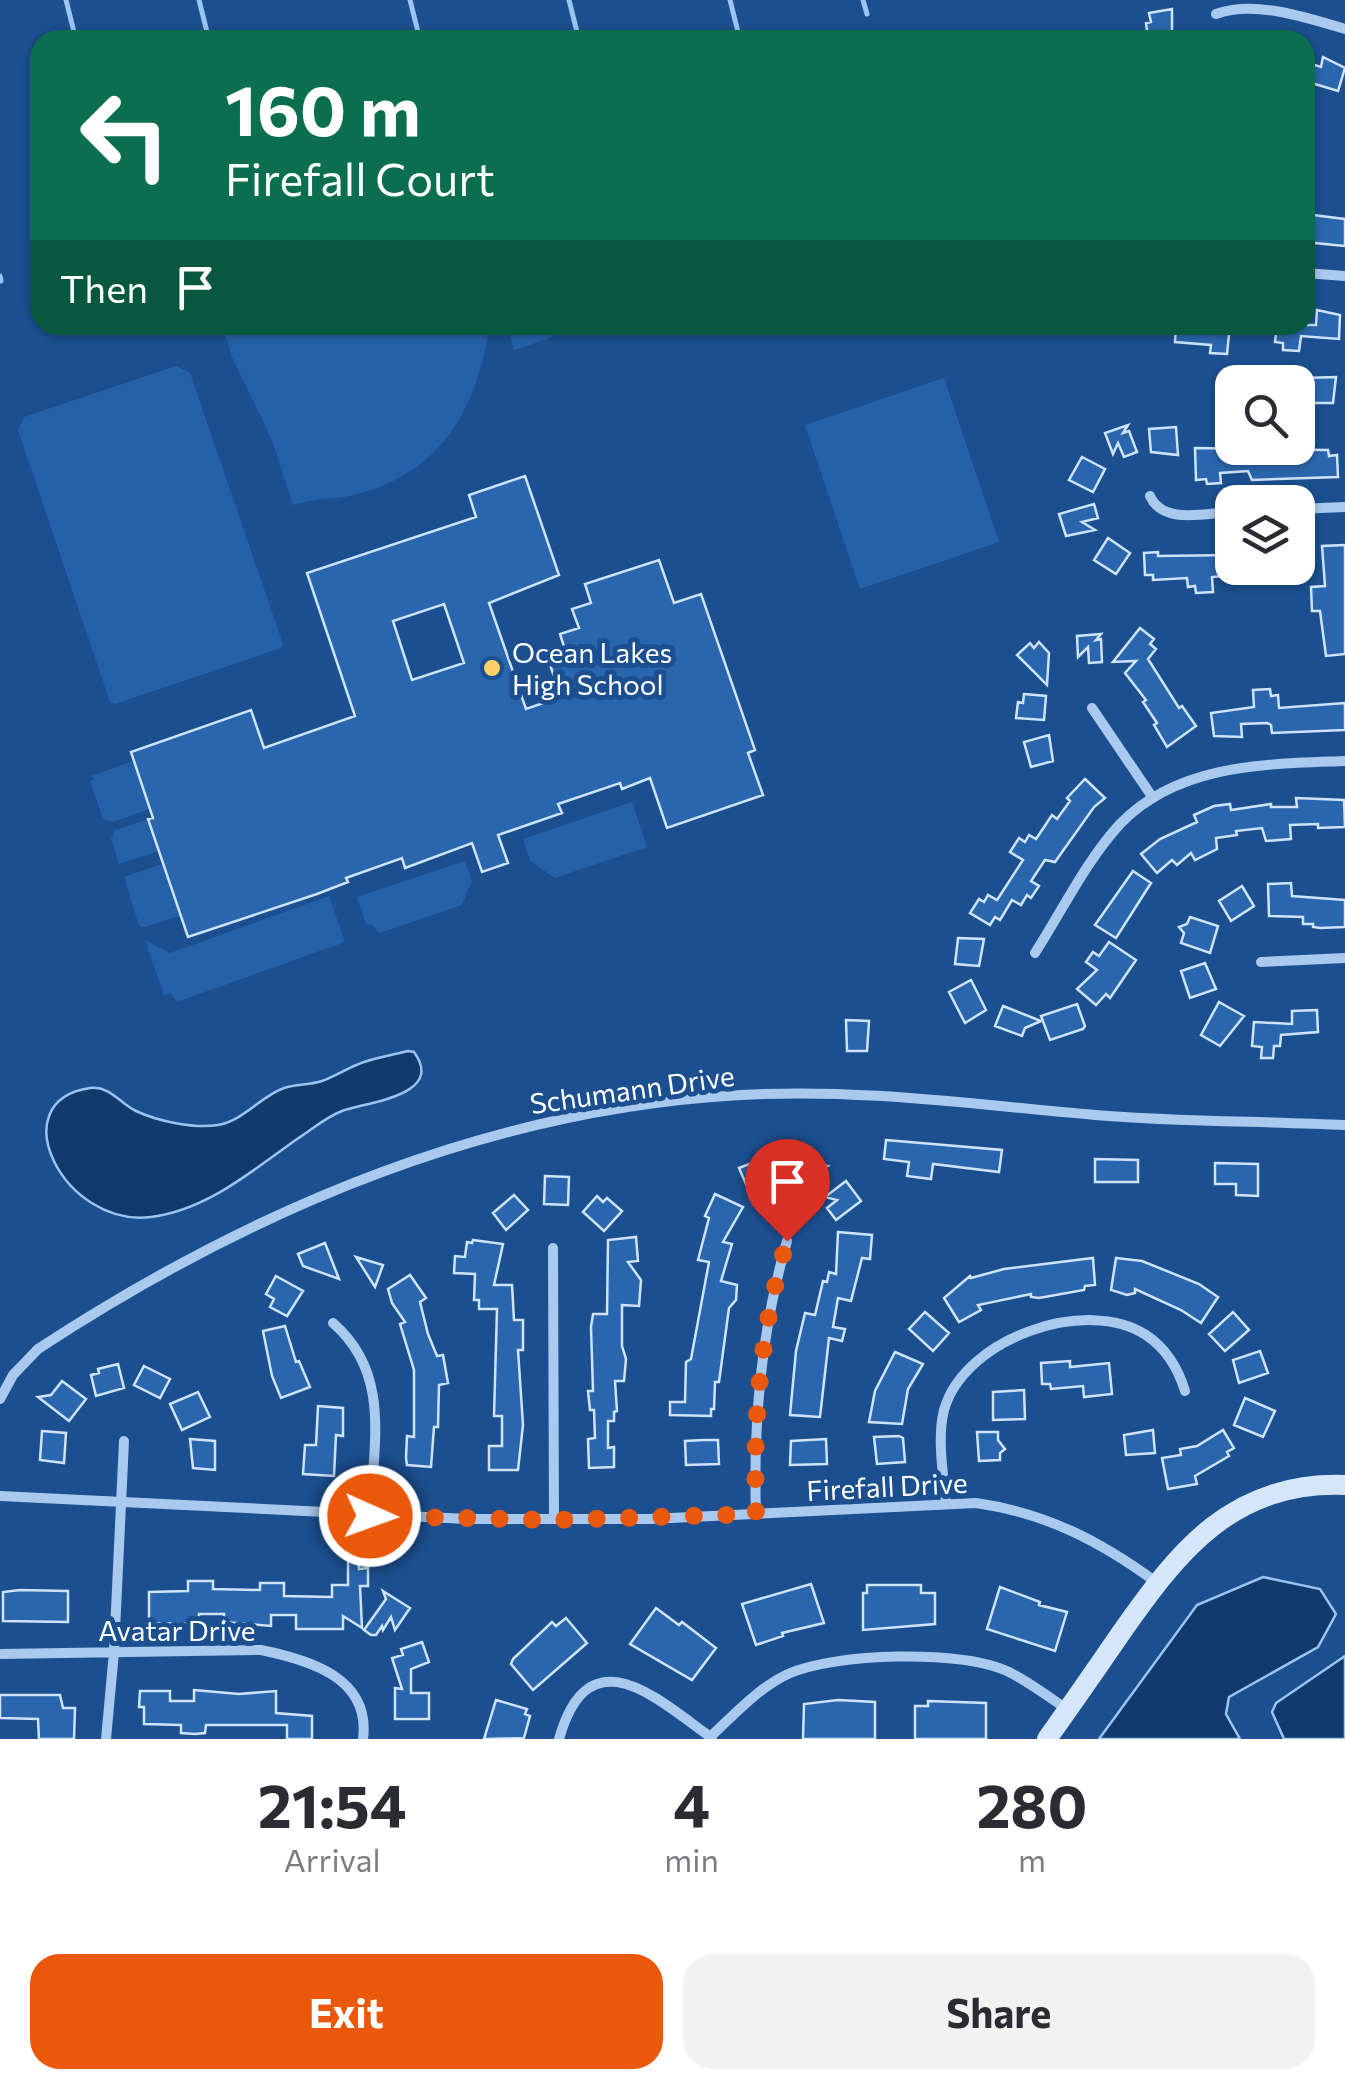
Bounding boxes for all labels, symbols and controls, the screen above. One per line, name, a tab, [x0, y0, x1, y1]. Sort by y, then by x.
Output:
text: 160 m	[225, 65, 421, 150]
icon: left	[60, 70, 190, 200]
text: Firefall Court	[225, 150, 495, 205]
icon: arrive	[168, 260, 223, 315]
text: Then	[60, 264, 148, 311]
map controls	[1215, 365, 1315, 585]
button: search	[1215, 365, 1315, 465]
button: layers	[1215, 485, 1315, 585]
place label: Ocean Lakes High School	[512, 635, 672, 701]
marker: Ocean Lakes High School	[481, 657, 503, 679]
street label: Schumann Drive	[528, 1058, 736, 1120]
pin	[745, 1139, 830, 1242]
icon: arrive	[760, 1154, 815, 1209]
position arrow	[318, 1464, 422, 1568]
street label: Firefall Drive	[806, 1465, 968, 1507]
street label: Avatar Drive	[98, 1613, 256, 1647]
text: 21:54	[258, 1767, 407, 1840]
text: 4	[673, 1767, 710, 1840]
text: 280	[977, 1767, 1087, 1840]
text: Arrival	[284, 1839, 381, 1879]
text: min	[664, 1839, 719, 1879]
text: m	[1018, 1839, 1046, 1879]
button: Exit	[30, 1954, 663, 2069]
button: Share	[683, 1954, 1315, 2069]

